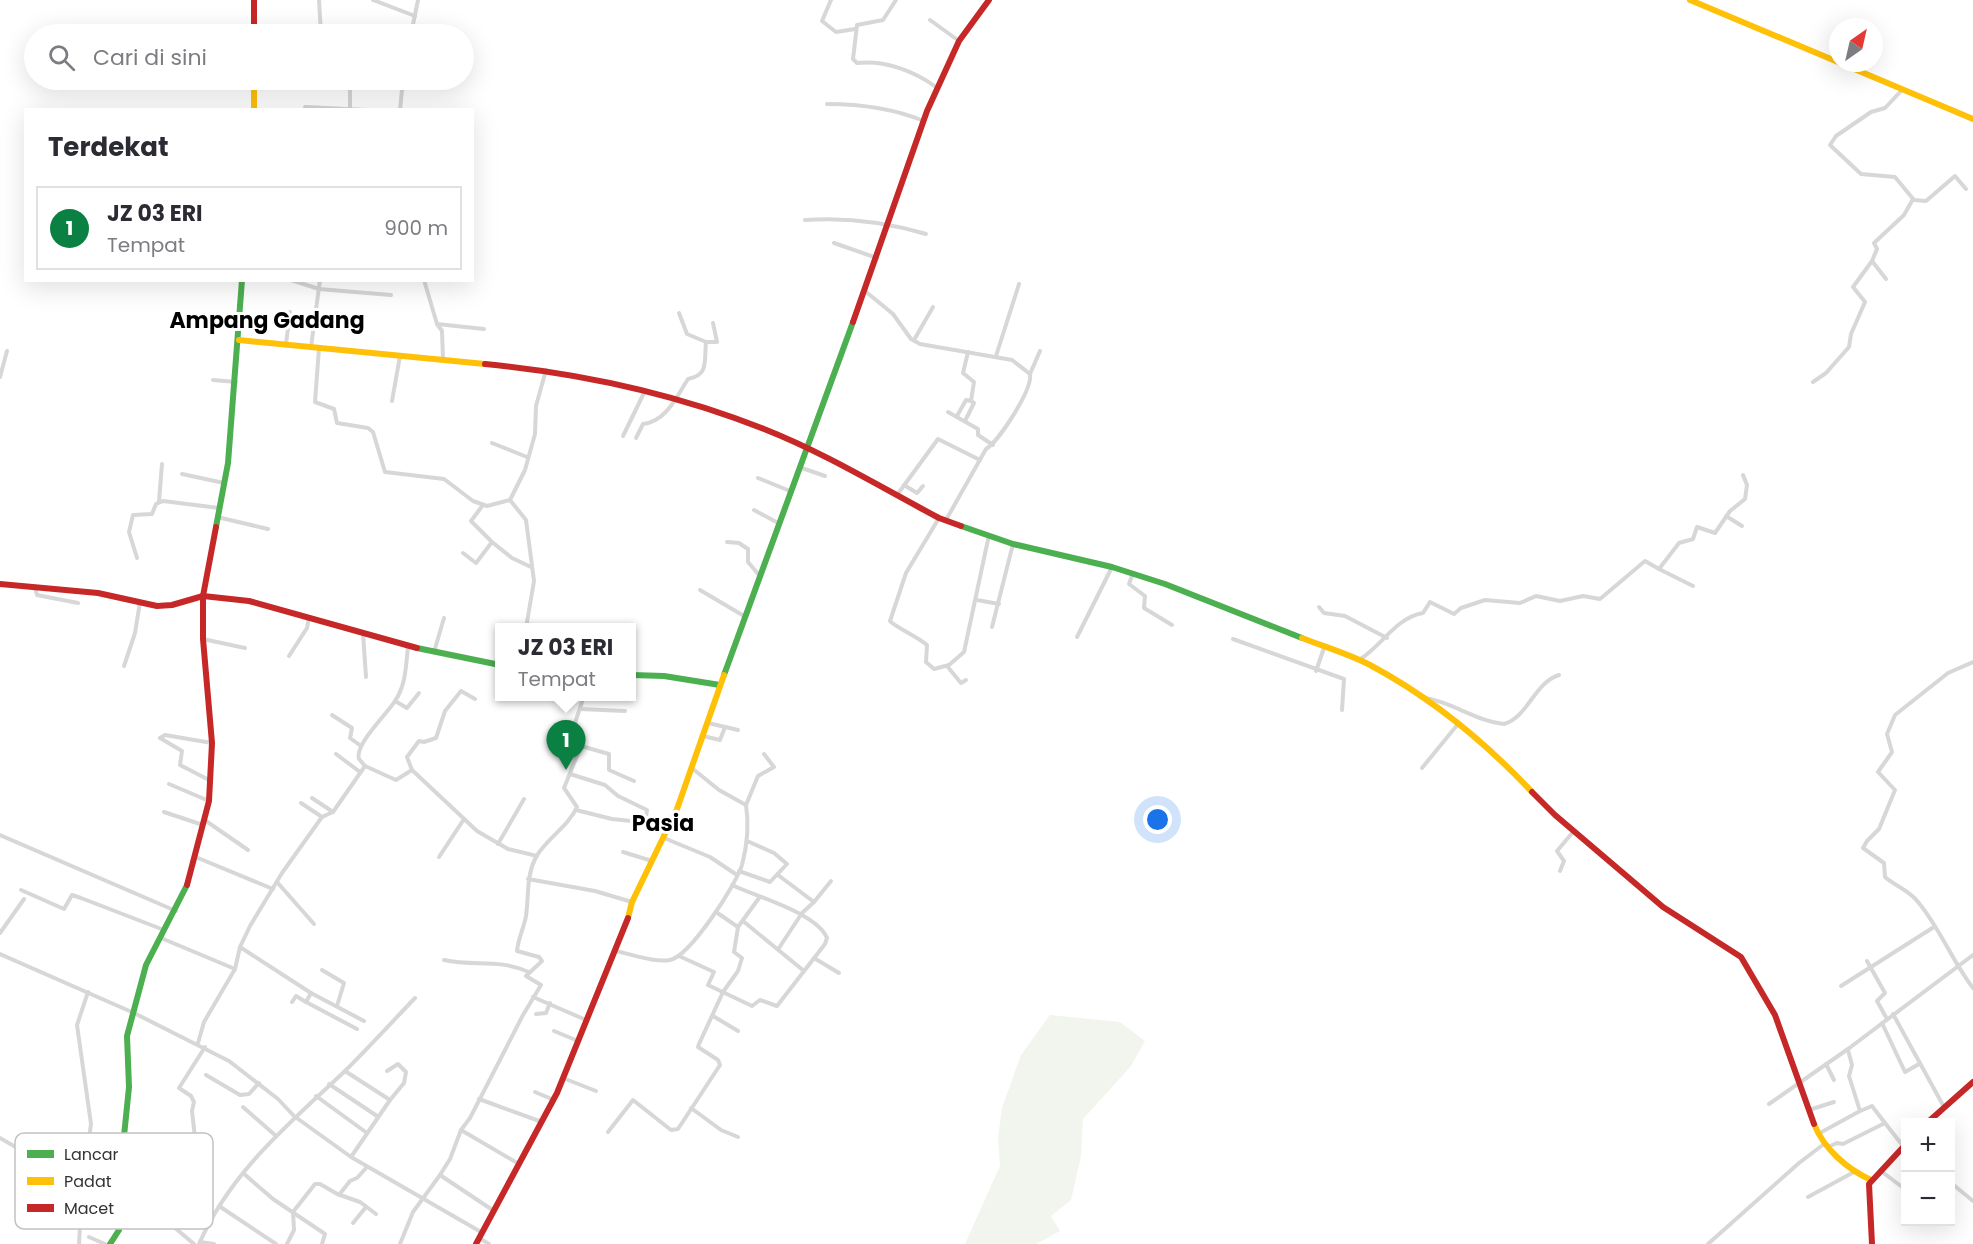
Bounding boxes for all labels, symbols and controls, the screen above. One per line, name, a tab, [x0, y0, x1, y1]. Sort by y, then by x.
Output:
north arrow	[1829, 18, 1883, 72]
search box	[24, 24, 474, 90]
icon: search	[45, 41, 78, 74]
text: Cari di sini	[93, 42, 207, 73]
text: Terdekat	[48, 129, 168, 165]
text: JZ 03 ERI	[107, 198, 203, 229]
text: 1	[66, 214, 73, 242]
text: 900 m	[384, 214, 448, 242]
text: Tempat	[107, 231, 185, 259]
district label: Ampang Gadang	[169, 305, 365, 336]
popup	[495, 623, 636, 701]
text: JZ 03 ERI	[518, 632, 613, 663]
text: Tempat	[518, 665, 596, 693]
pin: 1	[546, 720, 586, 770]
your location	[1143, 805, 1172, 834]
district label: Pasia	[632, 808, 694, 839]
map controls	[1901, 1118, 1955, 1226]
button: +	[1901, 1118, 1955, 1172]
legend	[15, 1133, 213, 1229]
text: Lancar	[64, 1143, 118, 1166]
text: Padat	[64, 1170, 112, 1193]
button: −	[1901, 1172, 1955, 1226]
text: Macet	[64, 1197, 114, 1220]

